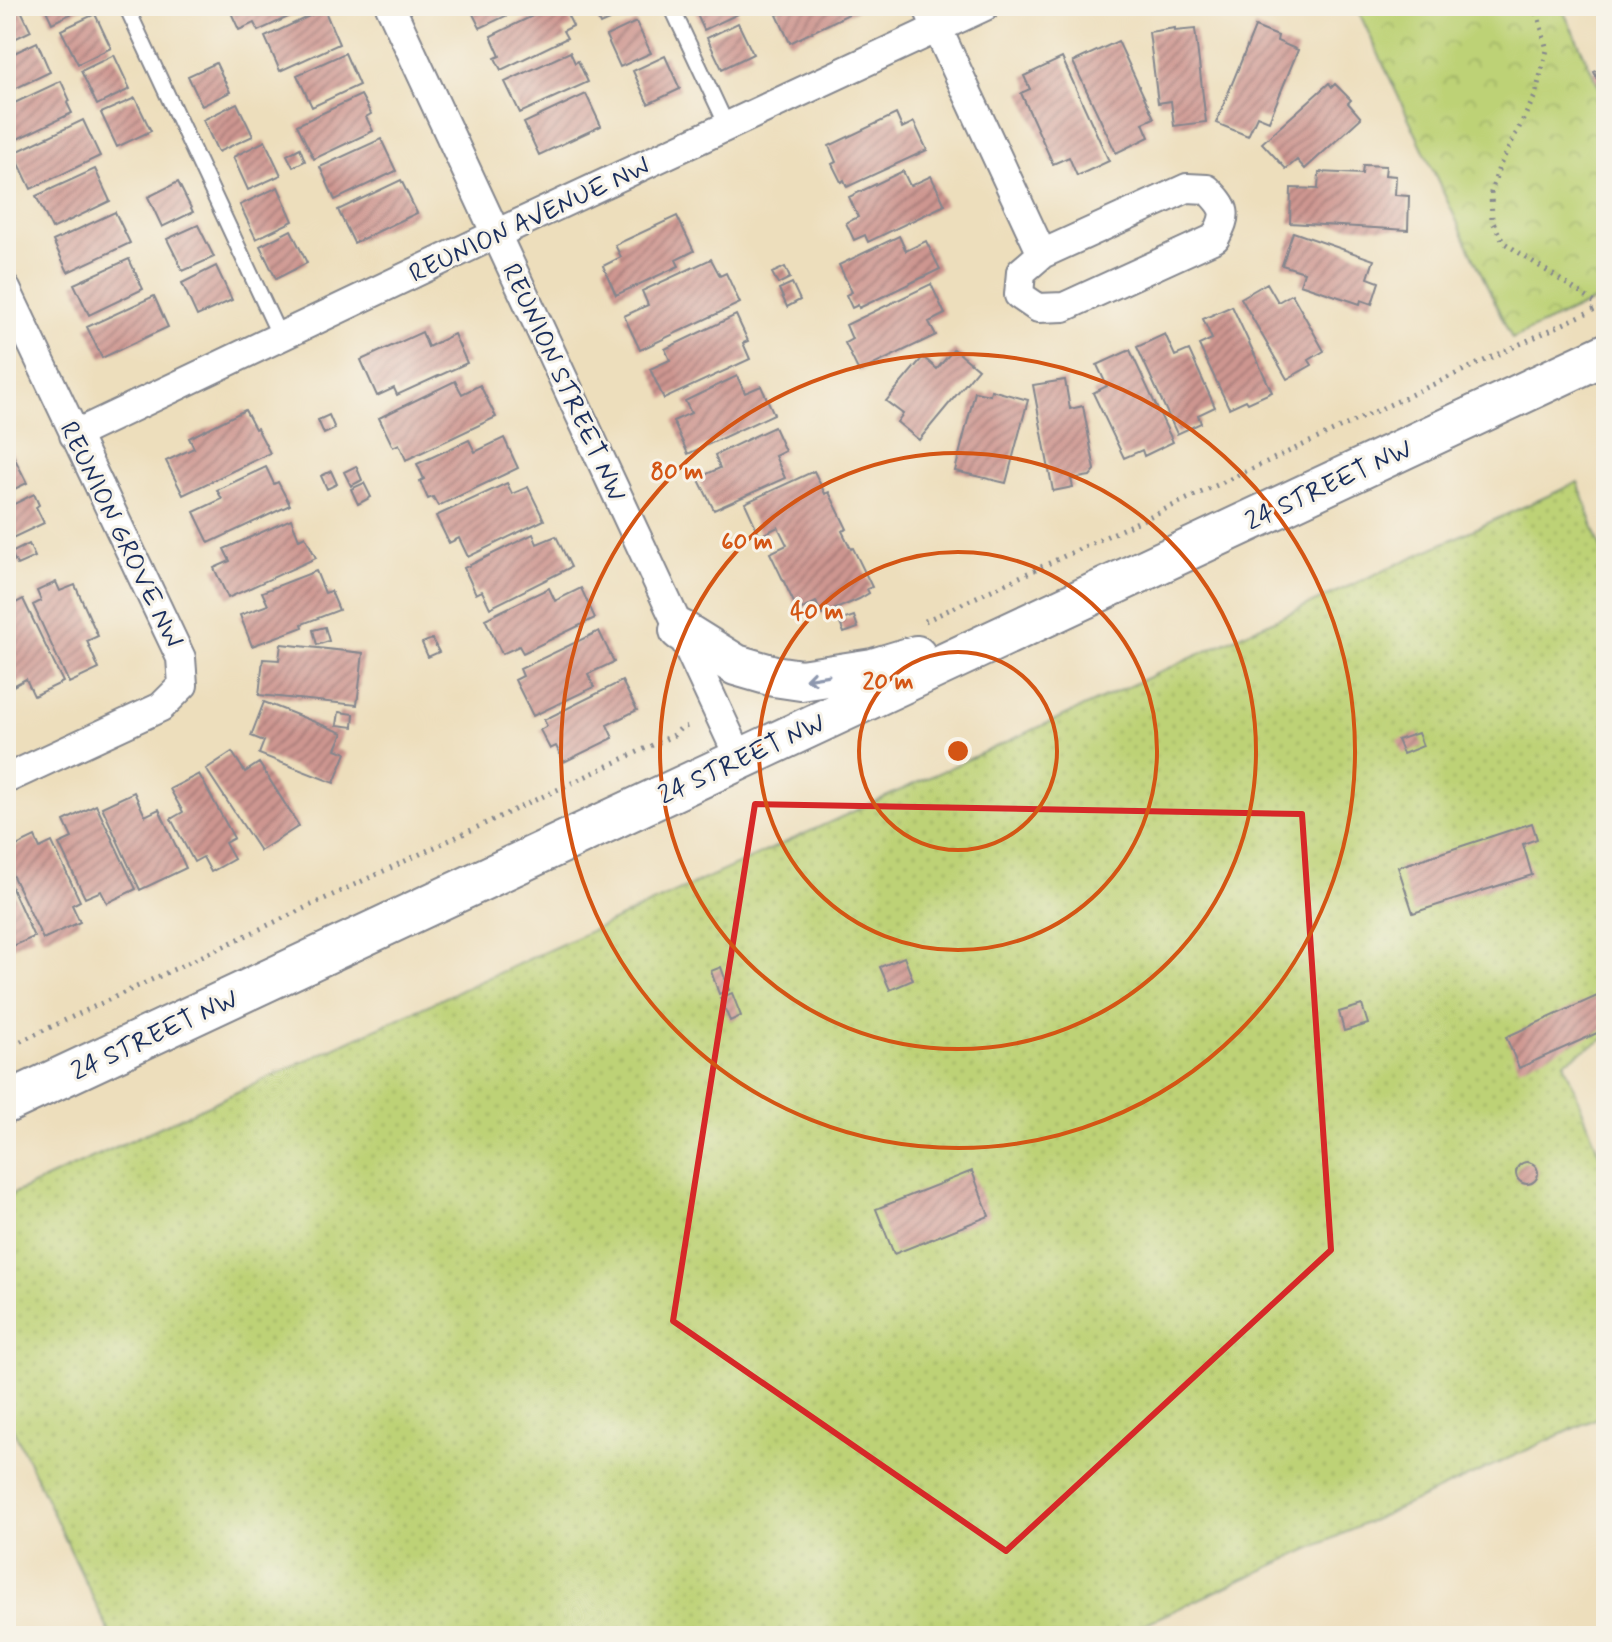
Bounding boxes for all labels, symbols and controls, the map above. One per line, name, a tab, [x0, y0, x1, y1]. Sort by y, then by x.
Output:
street label: REUNION AVENUE NW	[404, 150, 656, 291]
street label: REUNION STREET NW	[493, 258, 633, 507]
street label: REUNION GROVE NW	[51, 416, 190, 654]
street label: 24 STREET NW	[1240, 432, 1418, 539]
text: 80 m	[651, 457, 703, 488]
text: 60 m	[721, 527, 773, 558]
text: 40 m	[790, 597, 844, 628]
text: 20 m	[862, 667, 914, 698]
one-way arrow	[804, 671, 830, 686]
street label: 24 STREET NW	[653, 706, 831, 813]
centre of rings	[944, 737, 972, 765]
street label: 24 STREET NW	[66, 982, 244, 1089]

